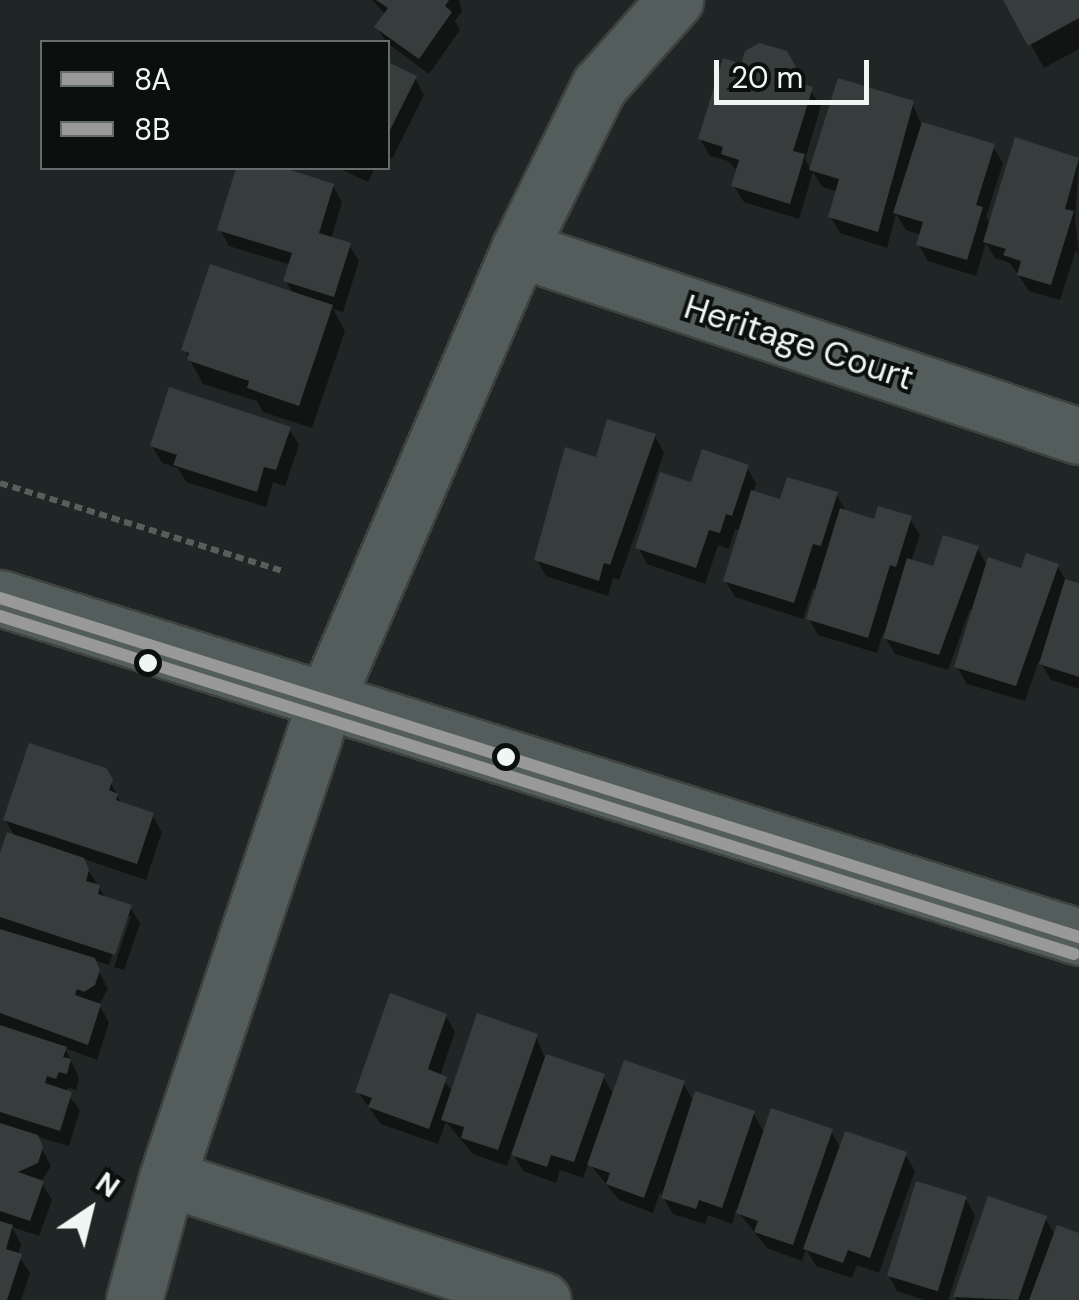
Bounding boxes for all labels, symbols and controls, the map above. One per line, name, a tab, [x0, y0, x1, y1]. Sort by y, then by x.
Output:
legend	[40, 40, 390, 170]
scale bar	[719, 40, 874, 102]
text: 20 m	[731, 58, 803, 97]
text: 8A	[134, 60, 171, 99]
text: 8B	[134, 110, 170, 149]
street label: Heritage Court	[679, 285, 919, 399]
unlabelled marker	[138, 653, 158, 673]
unlabelled marker	[496, 747, 516, 767]
north arrow	[40, 1160, 140, 1260]
text: N	[89, 1164, 126, 1206]

